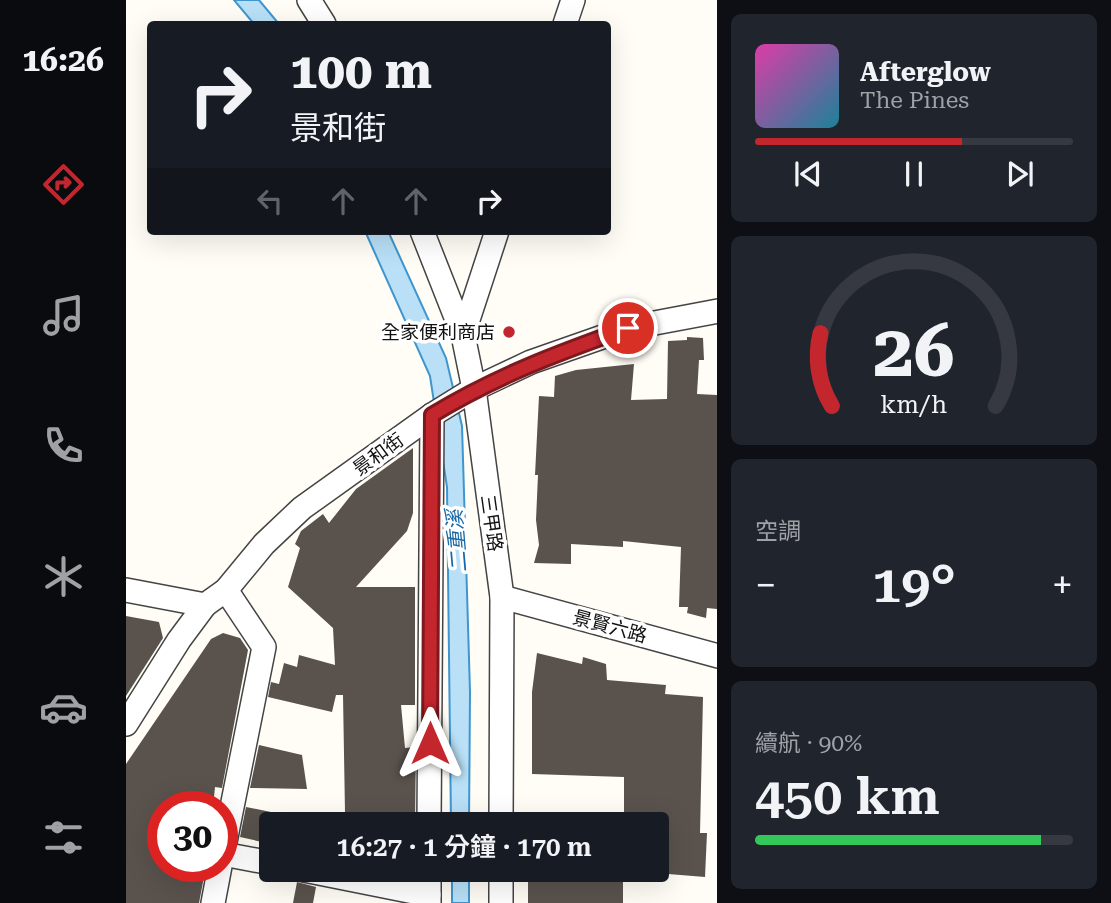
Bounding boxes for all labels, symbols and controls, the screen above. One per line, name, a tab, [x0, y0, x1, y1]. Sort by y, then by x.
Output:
text: 16:26	[22, 41, 104, 79]
text: 100 m	[290, 43, 432, 100]
icon: right	[175, 49, 266, 140]
text: Afterglow	[860, 57, 991, 87]
text: The Pines	[860, 87, 969, 114]
text: 景和街	[290, 109, 386, 147]
icon: previous	[789, 155, 827, 193]
icon: pause	[895, 155, 933, 193]
icon: next	[1001, 155, 1039, 193]
icon: directions	[39, 160, 88, 209]
icon: left	[251, 182, 289, 220]
icon: ahead	[324, 182, 362, 220]
icon: ahead	[397, 182, 435, 220]
icon: right	[470, 182, 508, 220]
icon: music	[39, 291, 88, 340]
pin	[598, 298, 658, 358]
icon: arrive	[609, 309, 647, 347]
text: 26	[873, 310, 955, 395]
place label: 全家便利商店	[381, 321, 495, 344]
marker: 全家便利商店	[501, 324, 517, 340]
text: km/h	[881, 390, 947, 419]
icon: phone	[39, 421, 88, 470]
street label: 景和街	[348, 428, 408, 480]
street label: 三甲路	[476, 493, 507, 553]
water label: 二重溪	[442, 506, 472, 573]
text: 空調	[755, 518, 801, 545]
icon: climate	[39, 552, 88, 601]
text: 19°	[872, 554, 956, 615]
text: −	[755, 563, 776, 607]
text: +	[1052, 563, 1073, 607]
street label: 景賢六路	[570, 606, 650, 647]
icon: car	[39, 683, 88, 732]
position arrow	[393, 706, 467, 780]
text: 續航 · 90%	[755, 730, 862, 757]
text: 450 km	[755, 766, 940, 827]
speed limit sign: 30	[147, 791, 238, 882]
icon: filters	[39, 813, 88, 862]
text: 16:27 · 1 分鐘 · 170 m	[336, 832, 592, 862]

